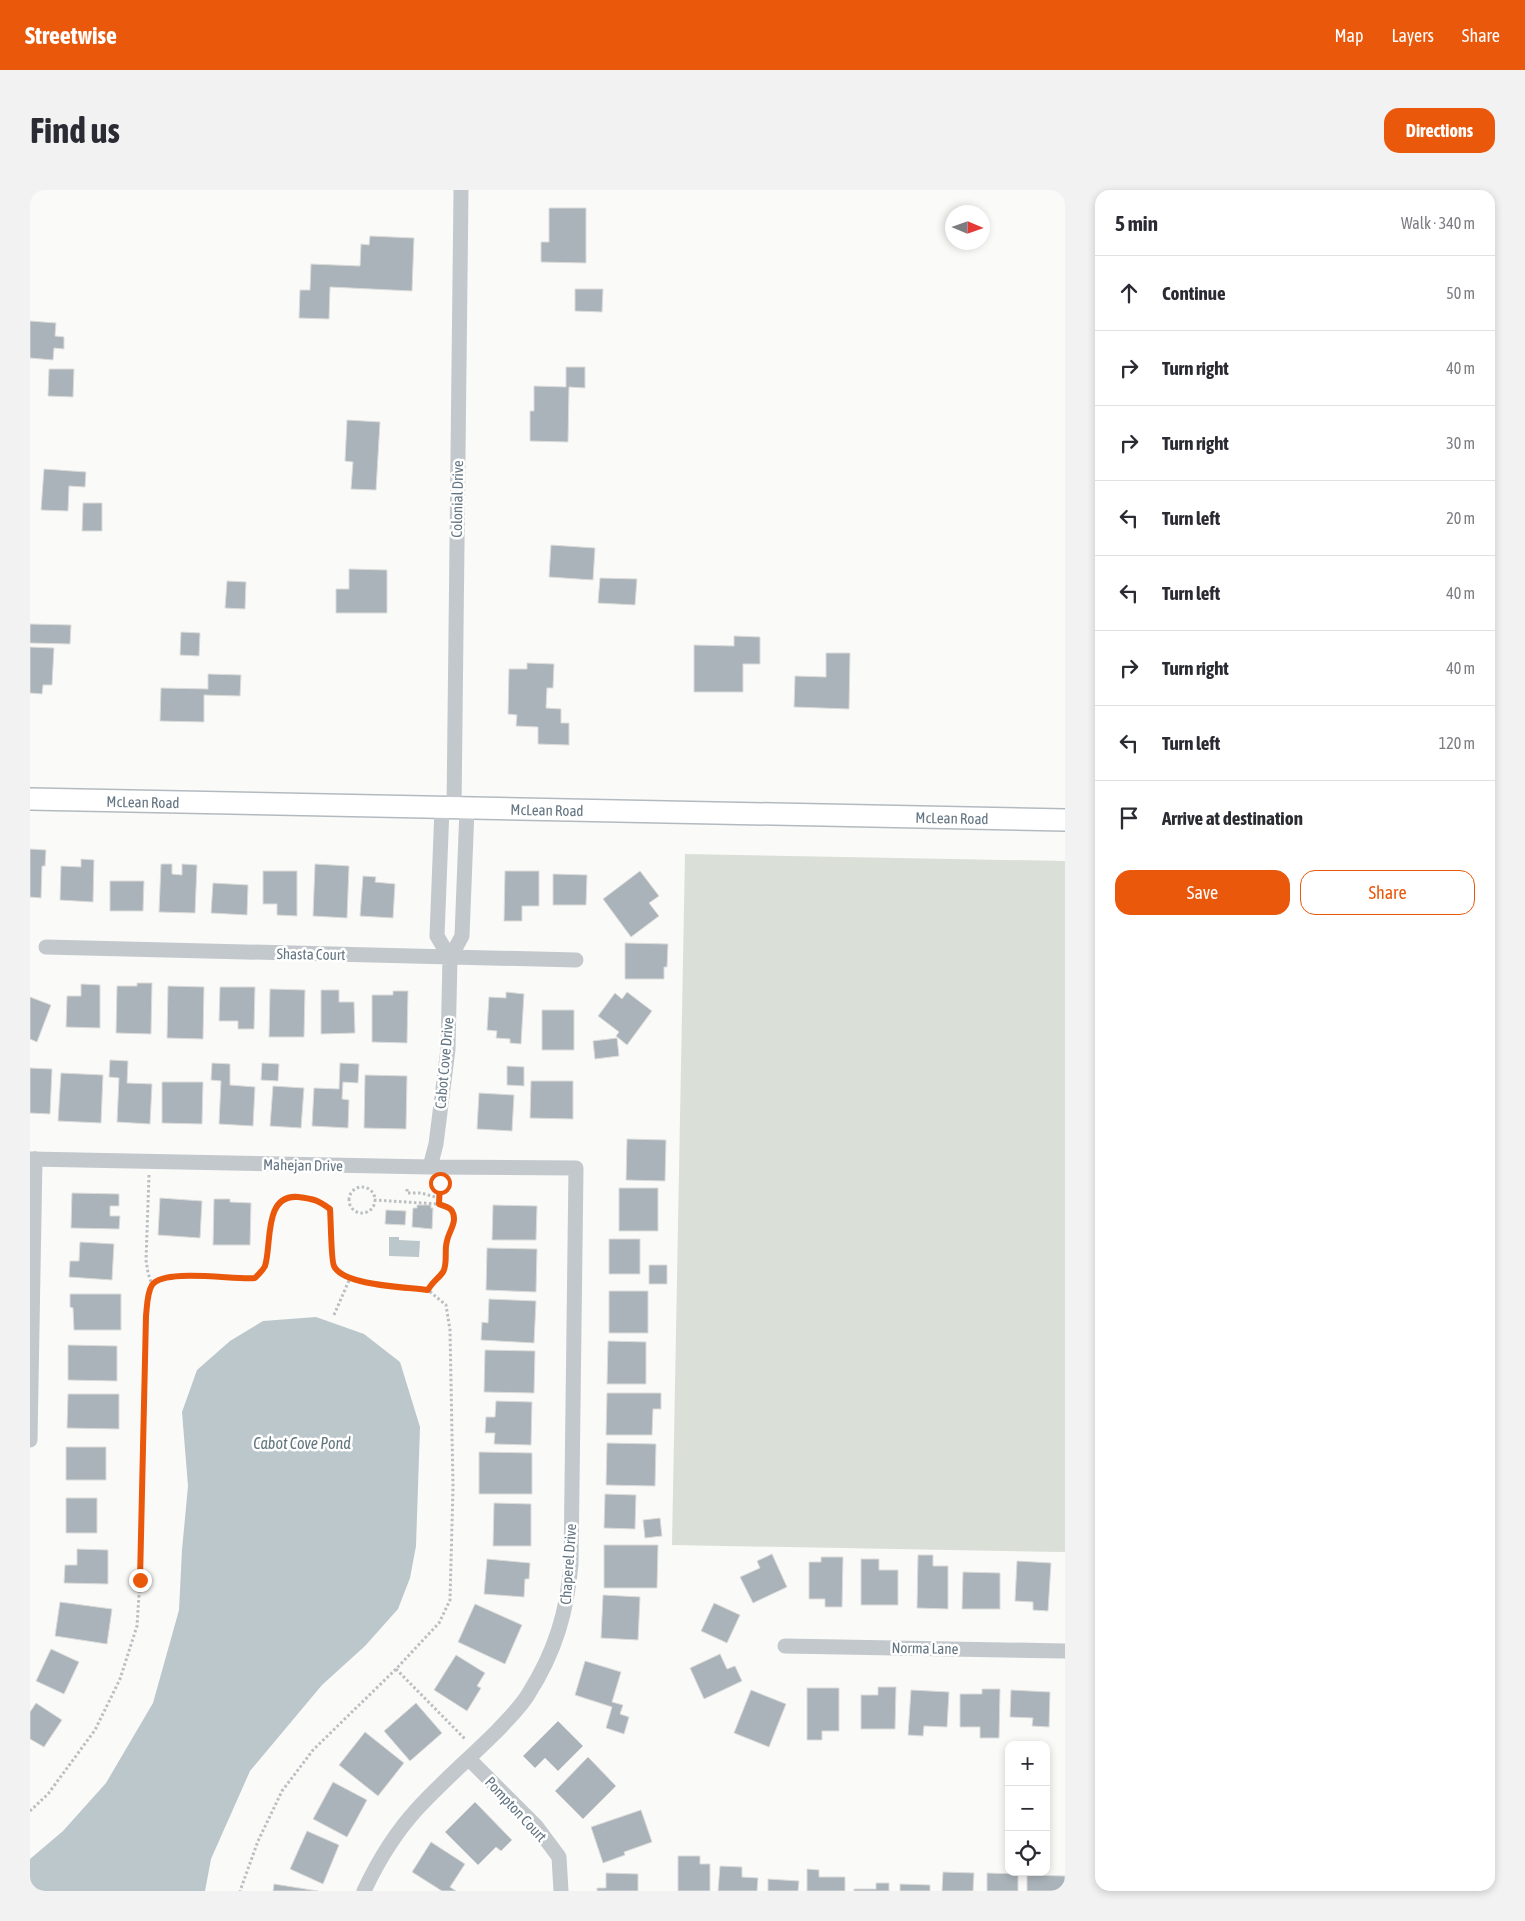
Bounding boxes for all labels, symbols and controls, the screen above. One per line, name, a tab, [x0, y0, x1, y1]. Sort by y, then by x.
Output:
text: Streetwise	[25, 22, 117, 49]
text: Map	[1334, 25, 1363, 46]
text: Layers	[1391, 25, 1434, 46]
text: Share	[1462, 25, 1500, 46]
button: Directions	[1384, 108, 1495, 153]
text: Find us	[30, 110, 120, 150]
north arrow	[945, 205, 990, 250]
text: 5 min	[1115, 211, 1158, 235]
text: Walk · 340 m	[1401, 214, 1475, 232]
icon: ahead	[1115, 279, 1143, 307]
text: Continue	[1162, 282, 1226, 304]
text: 50 m	[1446, 284, 1475, 302]
icon: right	[1115, 354, 1143, 382]
text: Turn right	[1162, 357, 1229, 379]
text: 40 m	[1446, 359, 1475, 377]
icon: right	[1115, 429, 1143, 457]
text: Turn right	[1162, 432, 1229, 454]
text: 30 m	[1446, 434, 1475, 452]
street label: Colonial Drive	[448, 460, 466, 538]
icon: left	[1115, 504, 1143, 532]
text: Turn left	[1162, 507, 1220, 529]
text: 20 m	[1446, 509, 1475, 527]
icon: left	[1115, 579, 1143, 607]
text: Turn left	[1162, 582, 1220, 604]
text: 40 m	[1446, 584, 1475, 602]
icon: right	[1115, 654, 1143, 682]
text: Turn right	[1162, 657, 1229, 679]
text: 40 m	[1446, 659, 1475, 677]
icon: left	[1115, 729, 1143, 757]
text: Turn left	[1162, 732, 1220, 754]
text: 120 m	[1439, 734, 1475, 752]
street label: McLean Road	[106, 793, 180, 811]
street label: McLean Road	[510, 801, 584, 819]
icon: arrive	[1115, 804, 1143, 832]
text: Arrive at destination	[1162, 807, 1303, 829]
street label: McLean Road	[915, 809, 989, 827]
button: Save	[1115, 870, 1290, 915]
button: Share	[1300, 870, 1475, 915]
street label: Shasta Court	[276, 945, 346, 963]
street label: Cabot Cove Drive	[432, 1016, 456, 1110]
street label: Mahejan Drive	[263, 1156, 343, 1174]
route start	[429, 1172, 452, 1195]
water label: Cabot Cove Pond	[253, 1434, 351, 1452]
street label: Chaperel Drive	[557, 1523, 579, 1605]
route end	[129, 1569, 152, 1592]
street label: Norma Lane	[891, 1639, 959, 1657]
map controls	[1005, 1741, 1050, 1876]
button: +	[1005, 1741, 1050, 1786]
street label: Pompton Court	[482, 1773, 550, 1845]
button: −	[1005, 1786, 1050, 1831]
button: locate	[1005, 1831, 1050, 1876]

